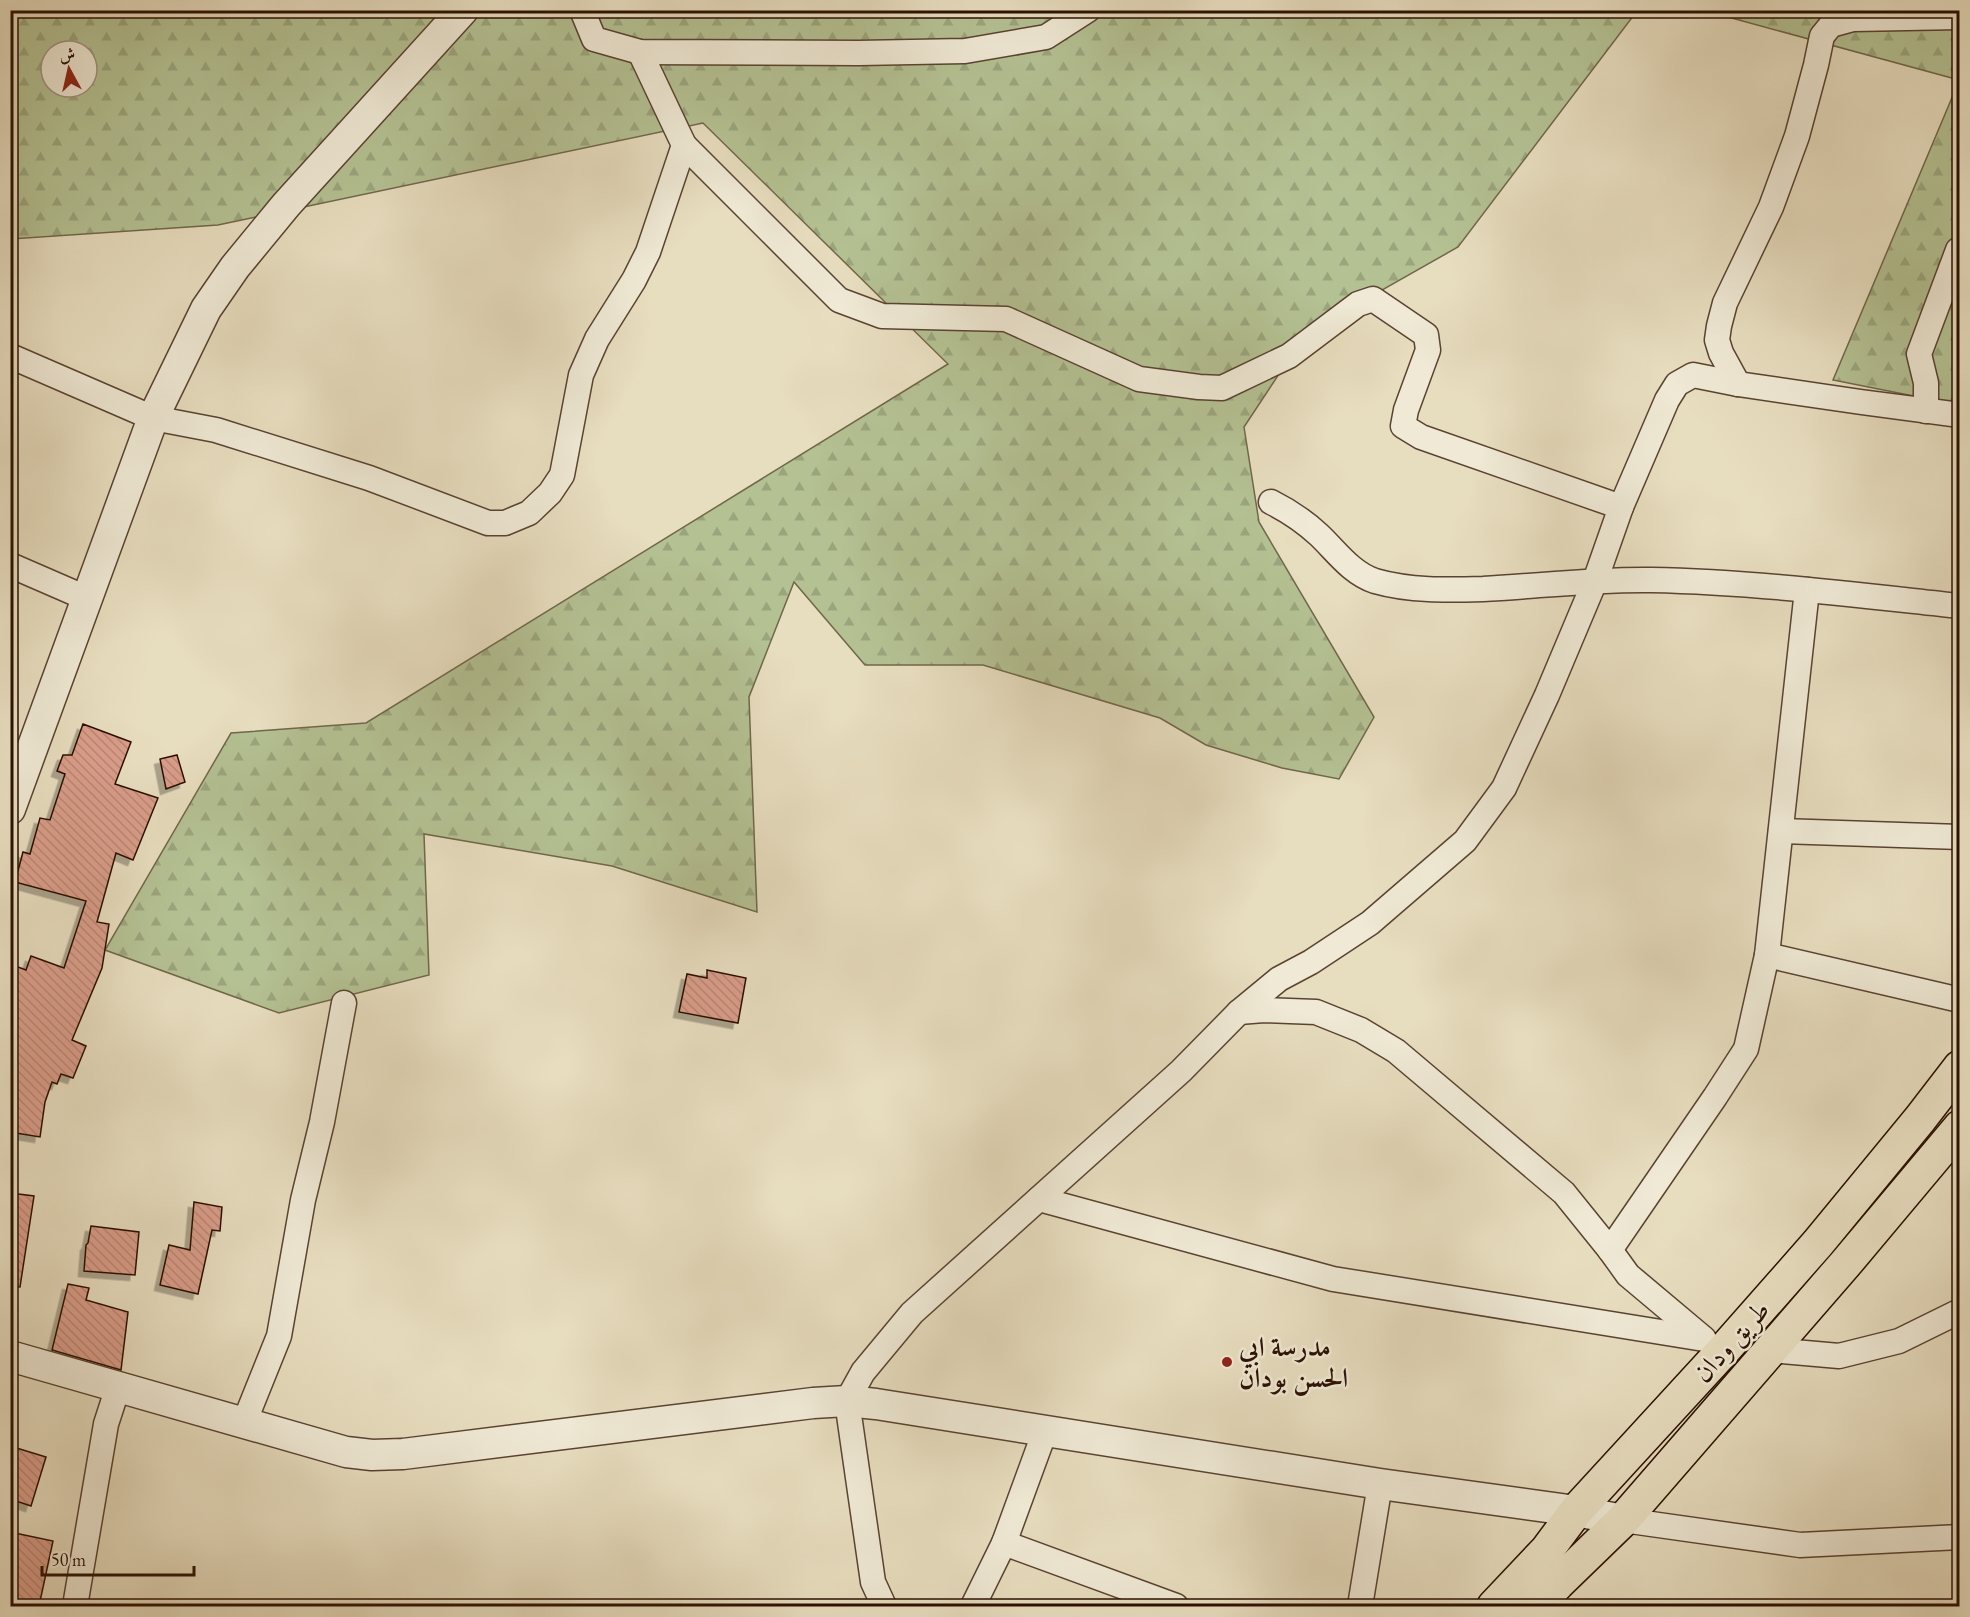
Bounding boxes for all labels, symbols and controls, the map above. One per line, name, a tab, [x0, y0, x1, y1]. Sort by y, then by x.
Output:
north arrow	[39, 39, 99, 99]
text: ش	[58, 43, 76, 66]
street label: طريق ودان	[1685, 1292, 1777, 1390]
place label: مدرسة ابي الحسن بودان	[1238, 1329, 1348, 1396]
marker: مدرسة ابي الحسن بودان	[1220, 1355, 1234, 1369]
scale bar	[42, 1539, 194, 1577]
text: 50 m	[51, 1548, 86, 1571]

